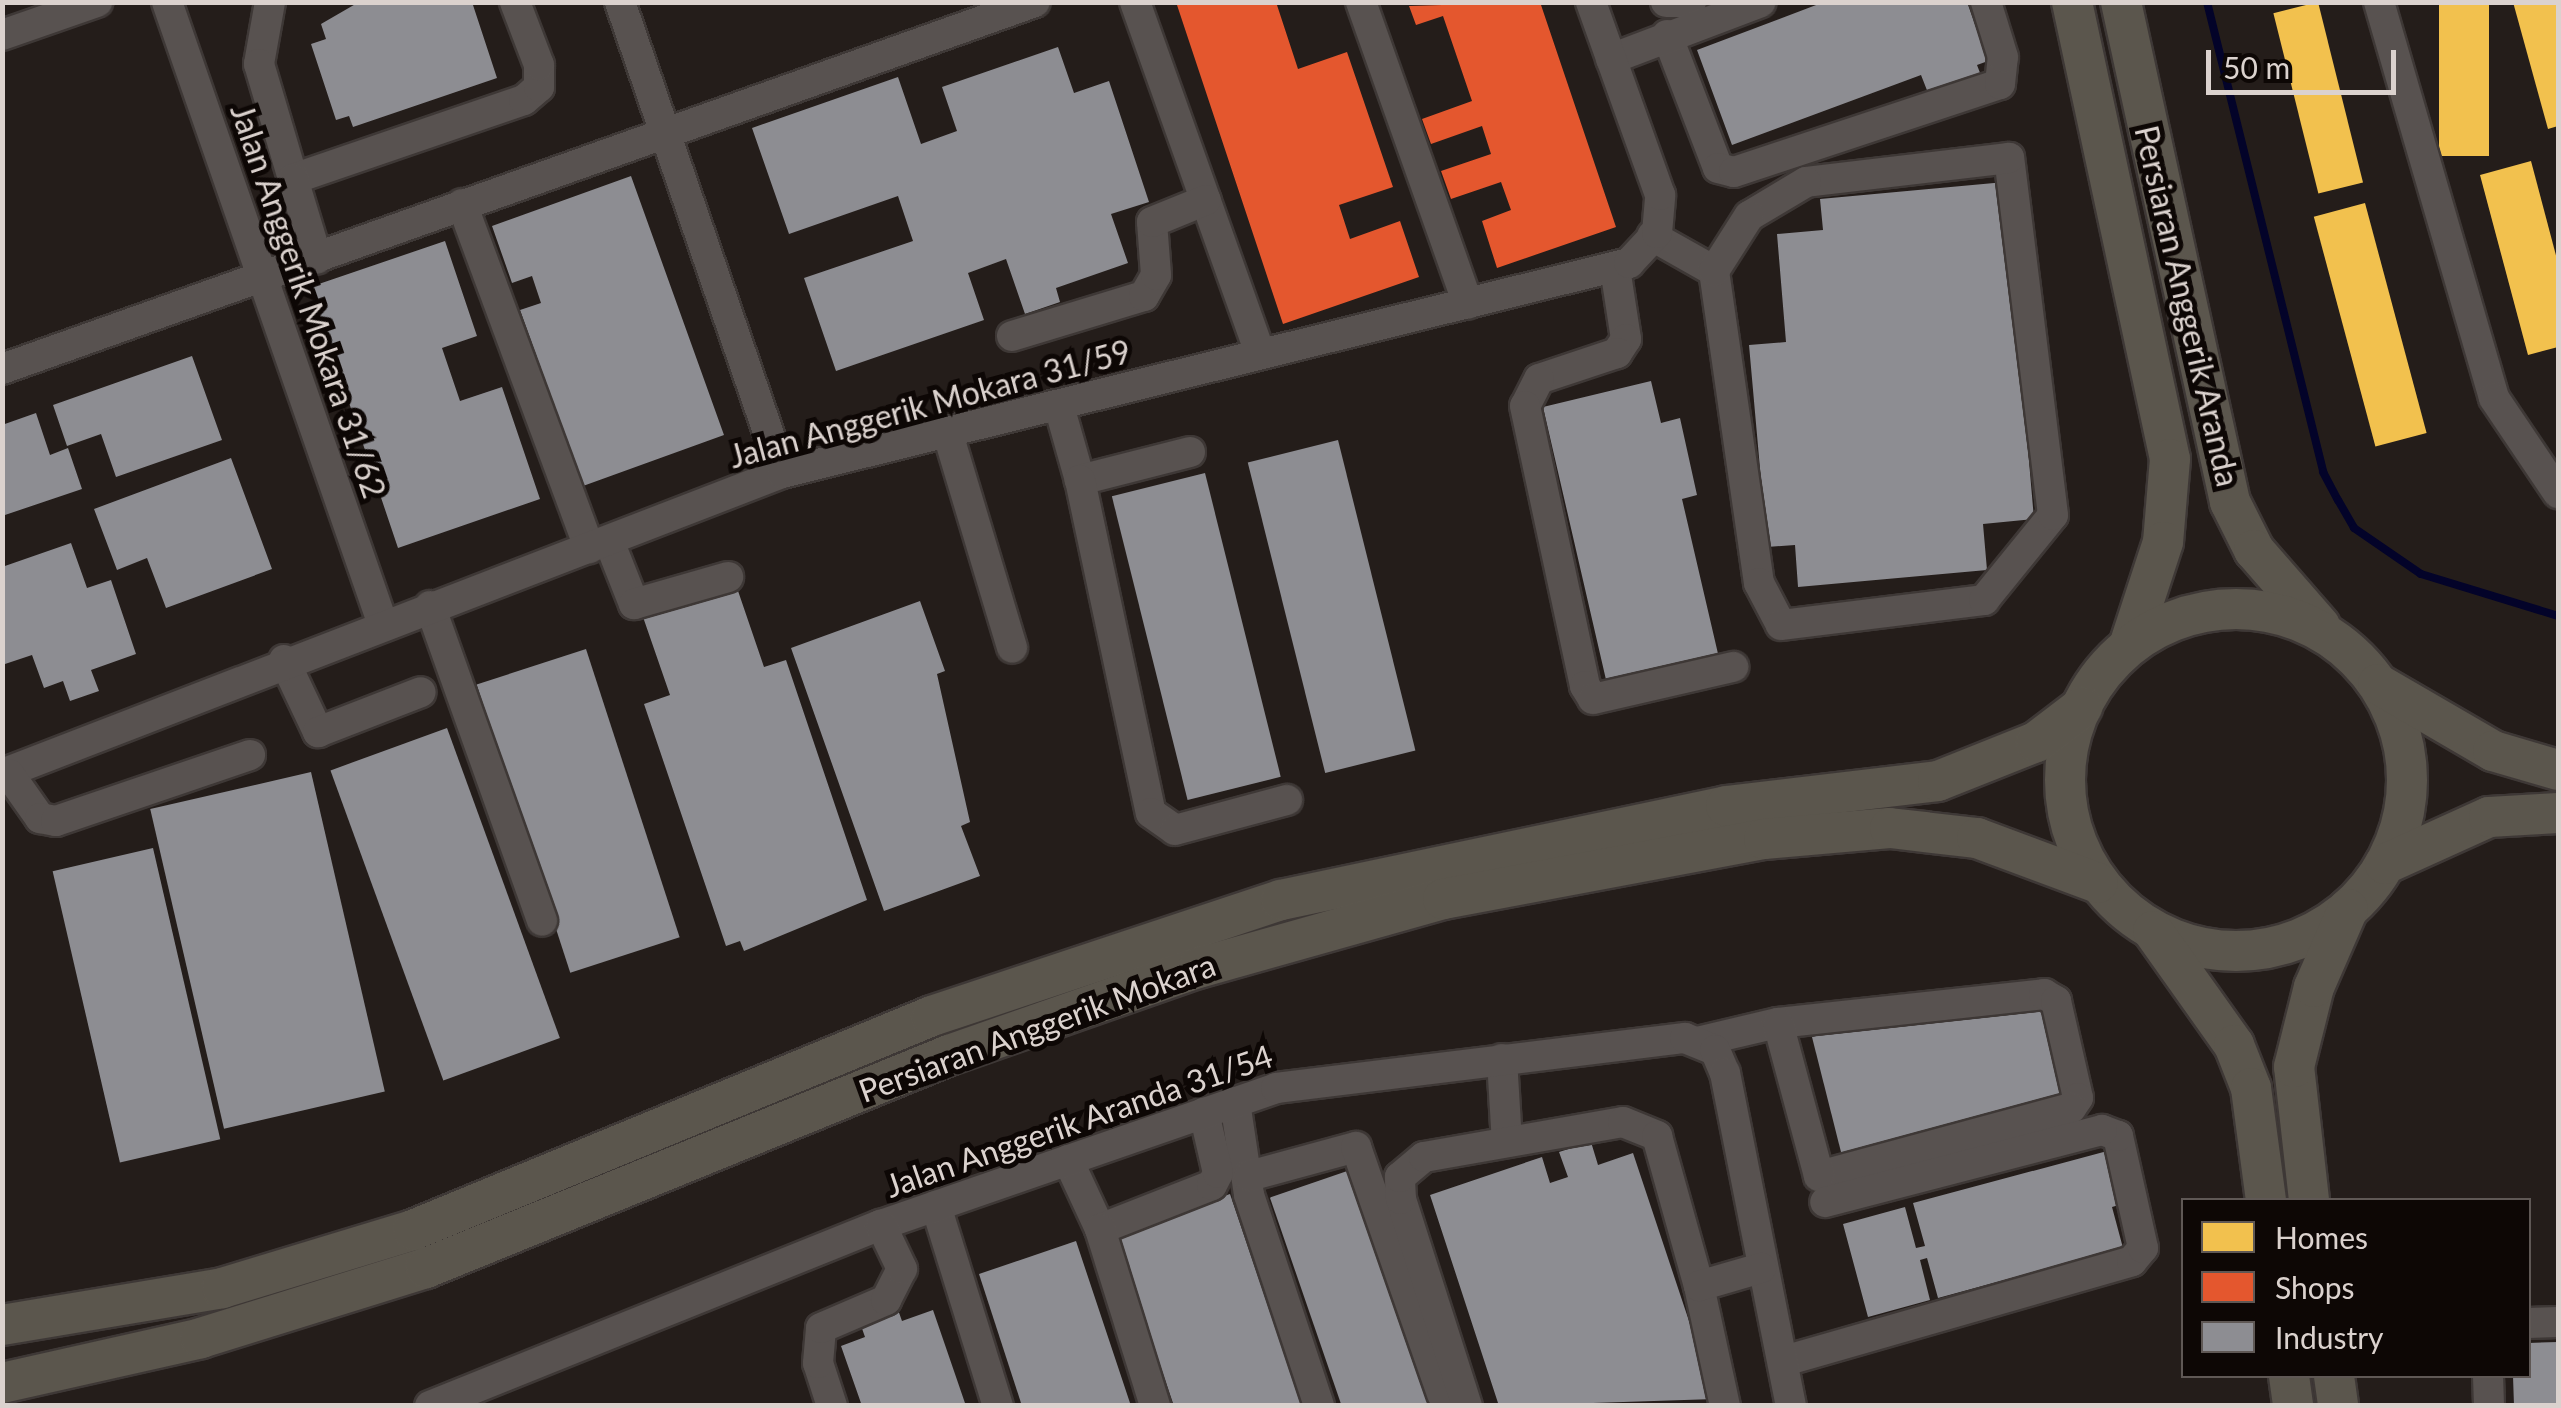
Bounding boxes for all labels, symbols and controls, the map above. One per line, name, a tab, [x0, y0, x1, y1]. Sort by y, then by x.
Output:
scale bar	[2211, 30, 2401, 92]
text: 50 m	[2223, 49, 2290, 85]
street label: Jalan Anggerik Mokara 31/62	[222, 99, 394, 503]
street label: Persiaran Anggerik Aranda	[2127, 121, 2247, 491]
street label: Jalan Anggerik Mokara 31/59	[725, 332, 1135, 476]
street label: Persiaran Anggerik Mokara	[853, 945, 1221, 1111]
street label: Jalan Anggerik Aranda 31/54	[879, 1036, 1279, 1206]
legend	[2181, 1198, 2531, 1378]
text: Homes	[2275, 1219, 2368, 1255]
text: Shops	[2275, 1269, 2355, 1305]
text: Industry	[2275, 1319, 2384, 1355]

